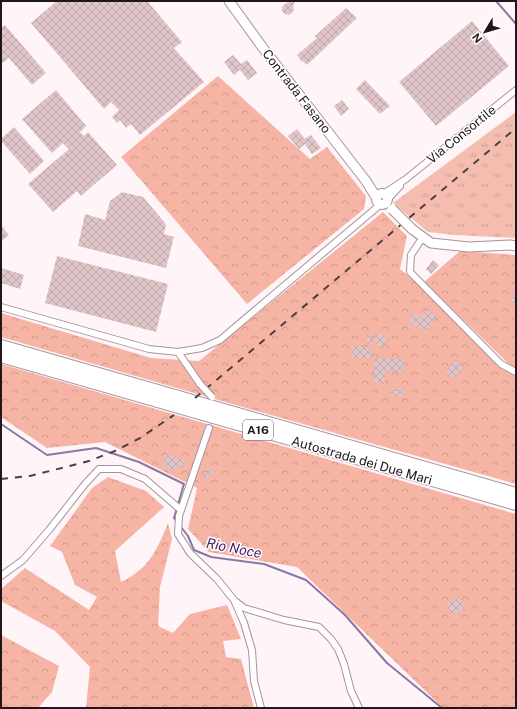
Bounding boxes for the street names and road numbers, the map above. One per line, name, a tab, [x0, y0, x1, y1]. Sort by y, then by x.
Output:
street label: Contrada Fasano	[259, 46, 334, 136]
street label: Via Consortile	[424, 102, 499, 167]
road number: A16	[243, 420, 273, 440]
street label: Autostrada dei Due Mari	[290, 433, 434, 488]

